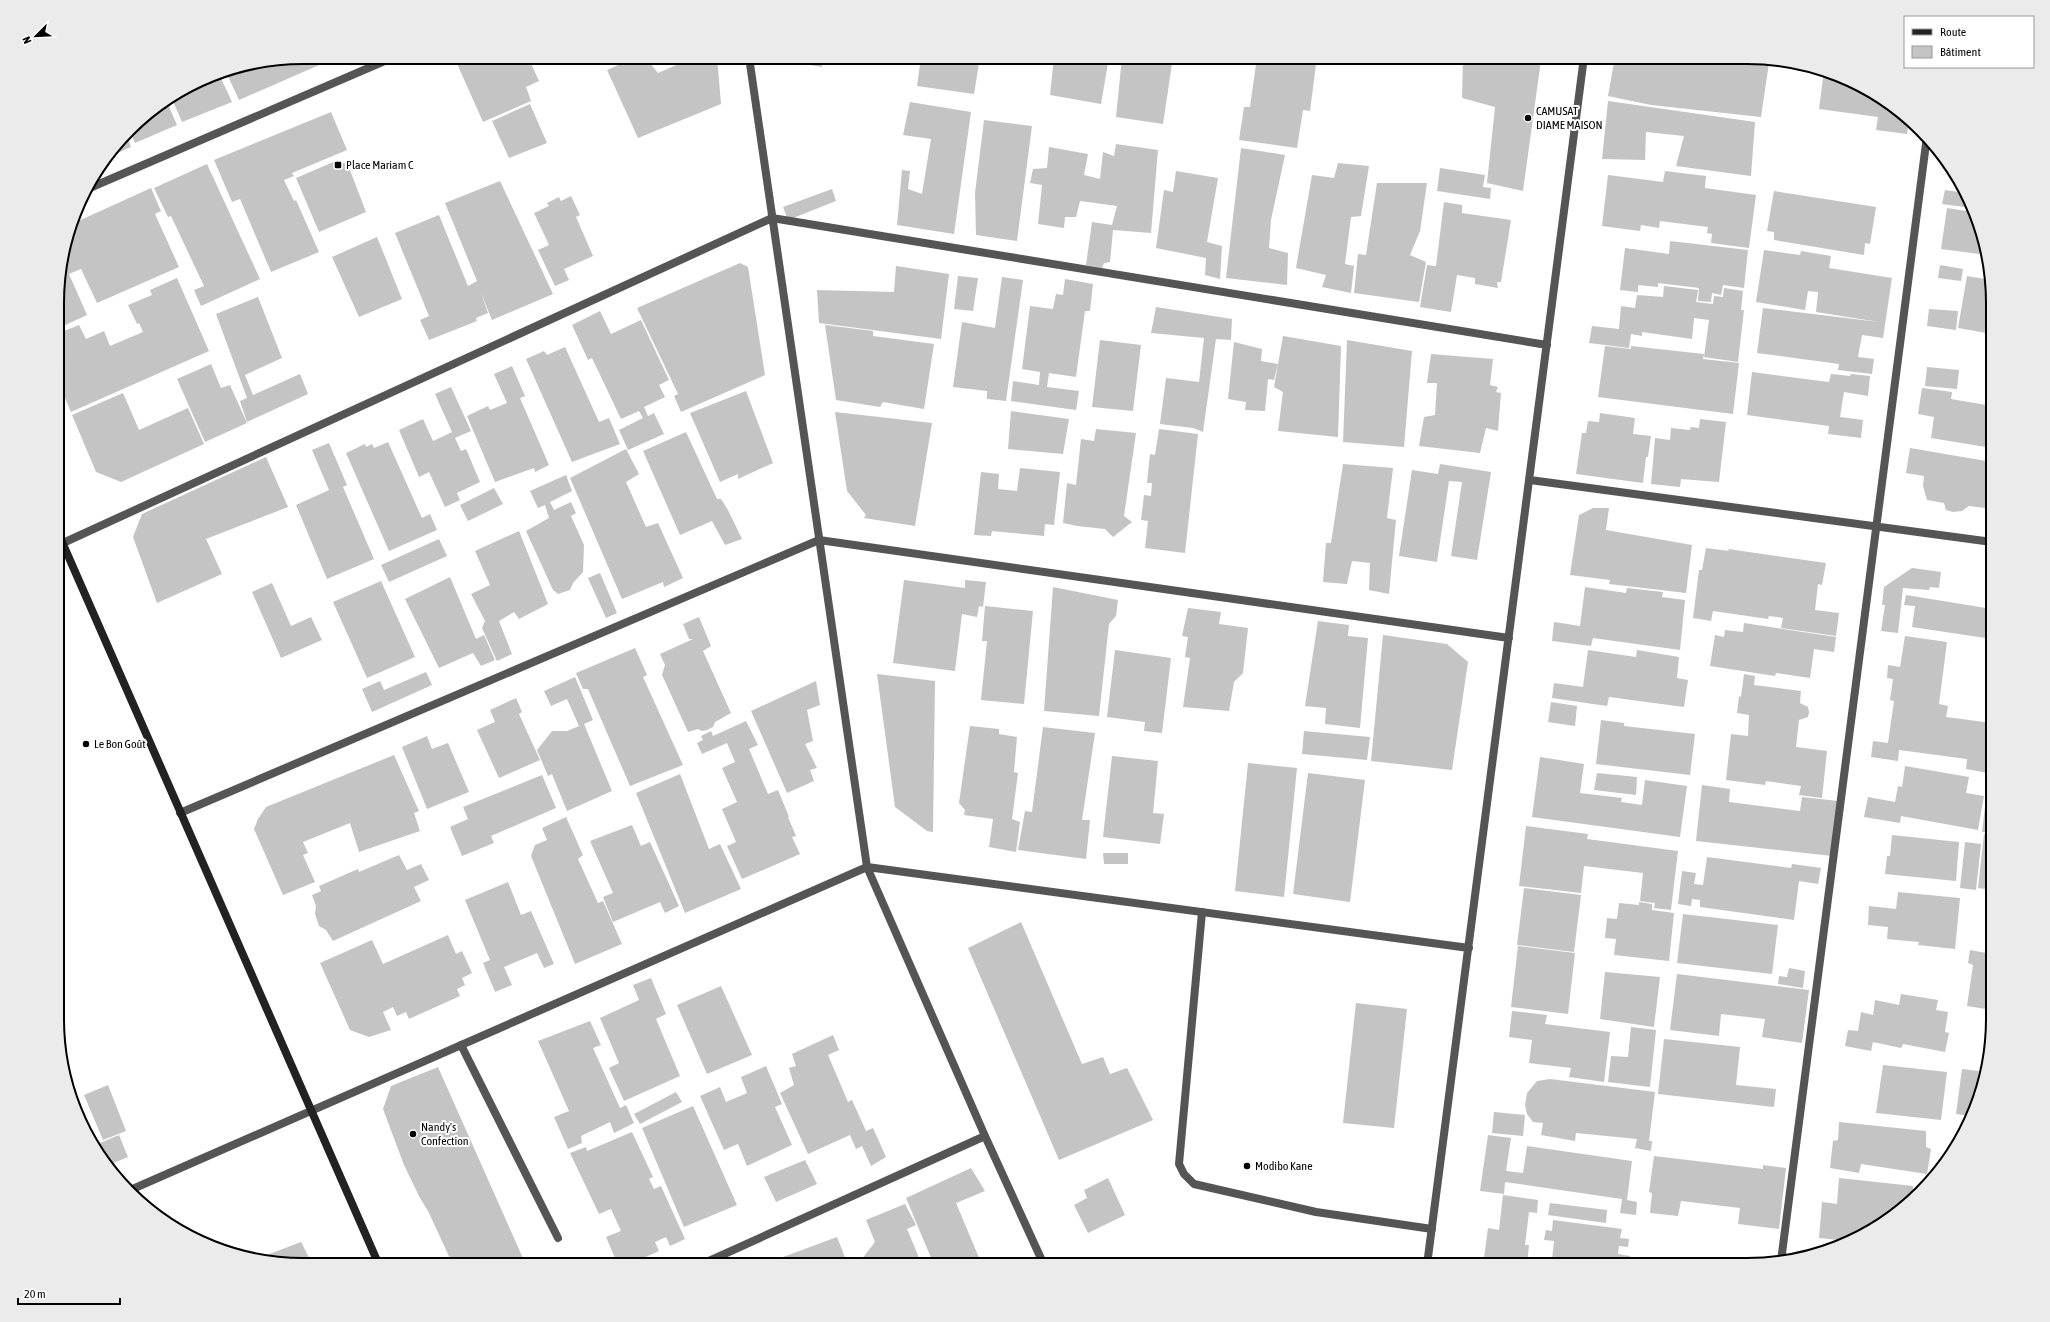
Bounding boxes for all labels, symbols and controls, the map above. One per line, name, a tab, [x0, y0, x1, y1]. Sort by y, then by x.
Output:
north arrow	[16, 16, 56, 56]
legend	[1904, 16, 2034, 68]
text: Route	[1940, 25, 1966, 39]
text: N	[20, 35, 34, 45]
text: Bâtiment	[1940, 45, 1981, 59]
place label: CAMUSAT DIAME MAISON	[1536, 104, 1603, 132]
marker: CAMUSAT DIAME MAISON	[1523, 113, 1533, 123]
place label: Place Mariam C	[346, 158, 414, 172]
marker: Place Mariam C	[333, 160, 343, 170]
place label: Le Bon Goût	[94, 737, 146, 751]
marker: Le Bon Goût	[81, 739, 91, 749]
place label: Nandy's Confection	[421, 1120, 469, 1148]
marker: Nandy's Confection	[408, 1129, 418, 1139]
place label: Modibo Kane	[1255, 1159, 1313, 1173]
marker: Modibo Kane	[1242, 1161, 1252, 1171]
scale bar	[18, 1280, 120, 1306]
text: 20 m	[24, 1287, 46, 1301]

